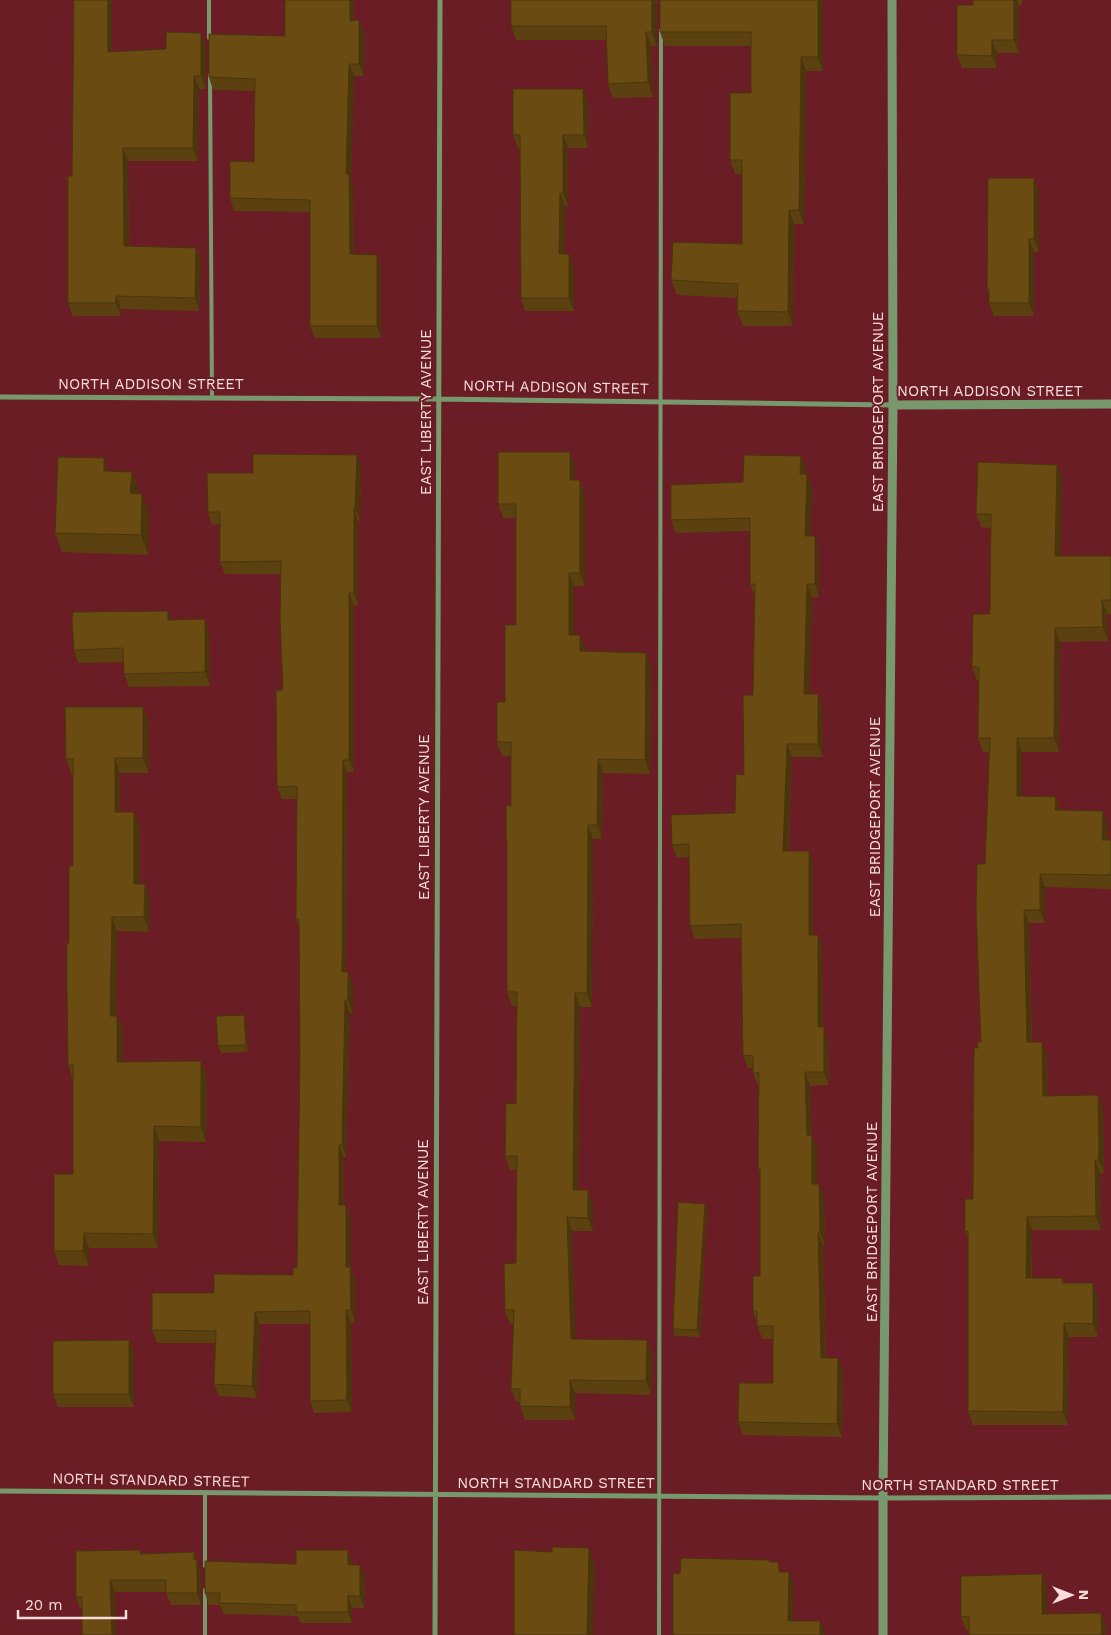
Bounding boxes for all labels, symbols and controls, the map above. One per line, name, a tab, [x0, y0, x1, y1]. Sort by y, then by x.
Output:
street label: EAST BRIDGEPORT AVENUE	[869, 312, 887, 512]
street label: EAST LIBERTY AVENUE	[417, 329, 435, 495]
street label: NORTH ADDISON STREET	[58, 375, 244, 393]
street label: NORTH ADDISON STREET	[463, 376, 649, 398]
street label: NORTH ADDISON STREET	[897, 382, 1083, 400]
street label: EAST BRIDGEPORT AVENUE	[866, 717, 884, 917]
street label: EAST LIBERTY AVENUE	[415, 734, 433, 900]
street label: EAST BRIDGEPORT AVENUE	[863, 1122, 881, 1322]
street label: EAST LIBERTY AVENUE	[414, 1139, 432, 1305]
street label: NORTH STANDARD STREET	[52, 1469, 250, 1491]
street label: NORTH STANDARD STREET	[457, 1474, 655, 1492]
street label: NORTH STANDARD STREET	[861, 1476, 1059, 1494]
north arrow	[1046, 1570, 1096, 1620]
scale bar	[18, 1588, 125, 1620]
text: N	[1076, 1590, 1092, 1600]
text: 20 m	[25, 1596, 63, 1614]

